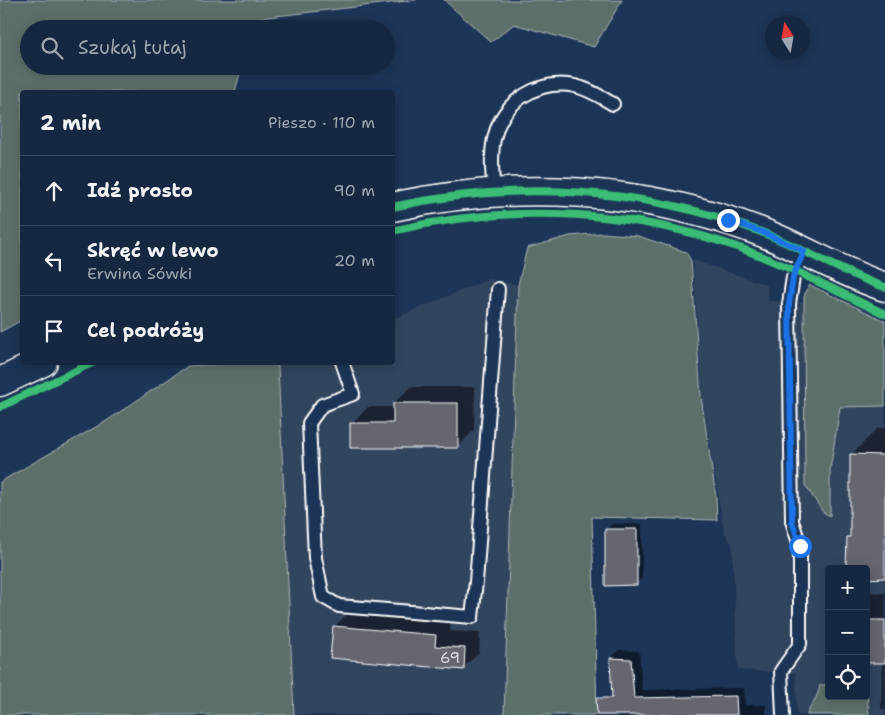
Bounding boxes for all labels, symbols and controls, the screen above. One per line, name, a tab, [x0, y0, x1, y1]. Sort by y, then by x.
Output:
north arrow	[765, 15, 810, 60]
search box	[20, 20, 395, 75]
icon: search	[38, 34, 66, 62]
text: Szukaj tutaj	[78, 35, 187, 60]
text: 2 min	[40, 109, 101, 137]
text: Pieszo · 110 m	[268, 112, 375, 133]
icon: ahead	[40, 177, 68, 205]
text: Idź prosto	[87, 178, 193, 203]
text: 90 m	[334, 180, 375, 201]
route end	[717, 209, 740, 232]
text: Skręć w lewo	[87, 238, 219, 263]
icon: left	[40, 247, 68, 275]
text: 20 m	[334, 250, 375, 271]
text: Erwina Sówki	[87, 263, 192, 284]
icon: arrive	[40, 317, 68, 345]
text: Cel podróży	[87, 318, 204, 343]
route start	[789, 535, 812, 558]
map controls	[825, 565, 870, 700]
button: +	[825, 565, 870, 610]
button: −	[825, 610, 870, 655]
house number: 69	[440, 648, 460, 668]
button: locate	[825, 655, 870, 700]

